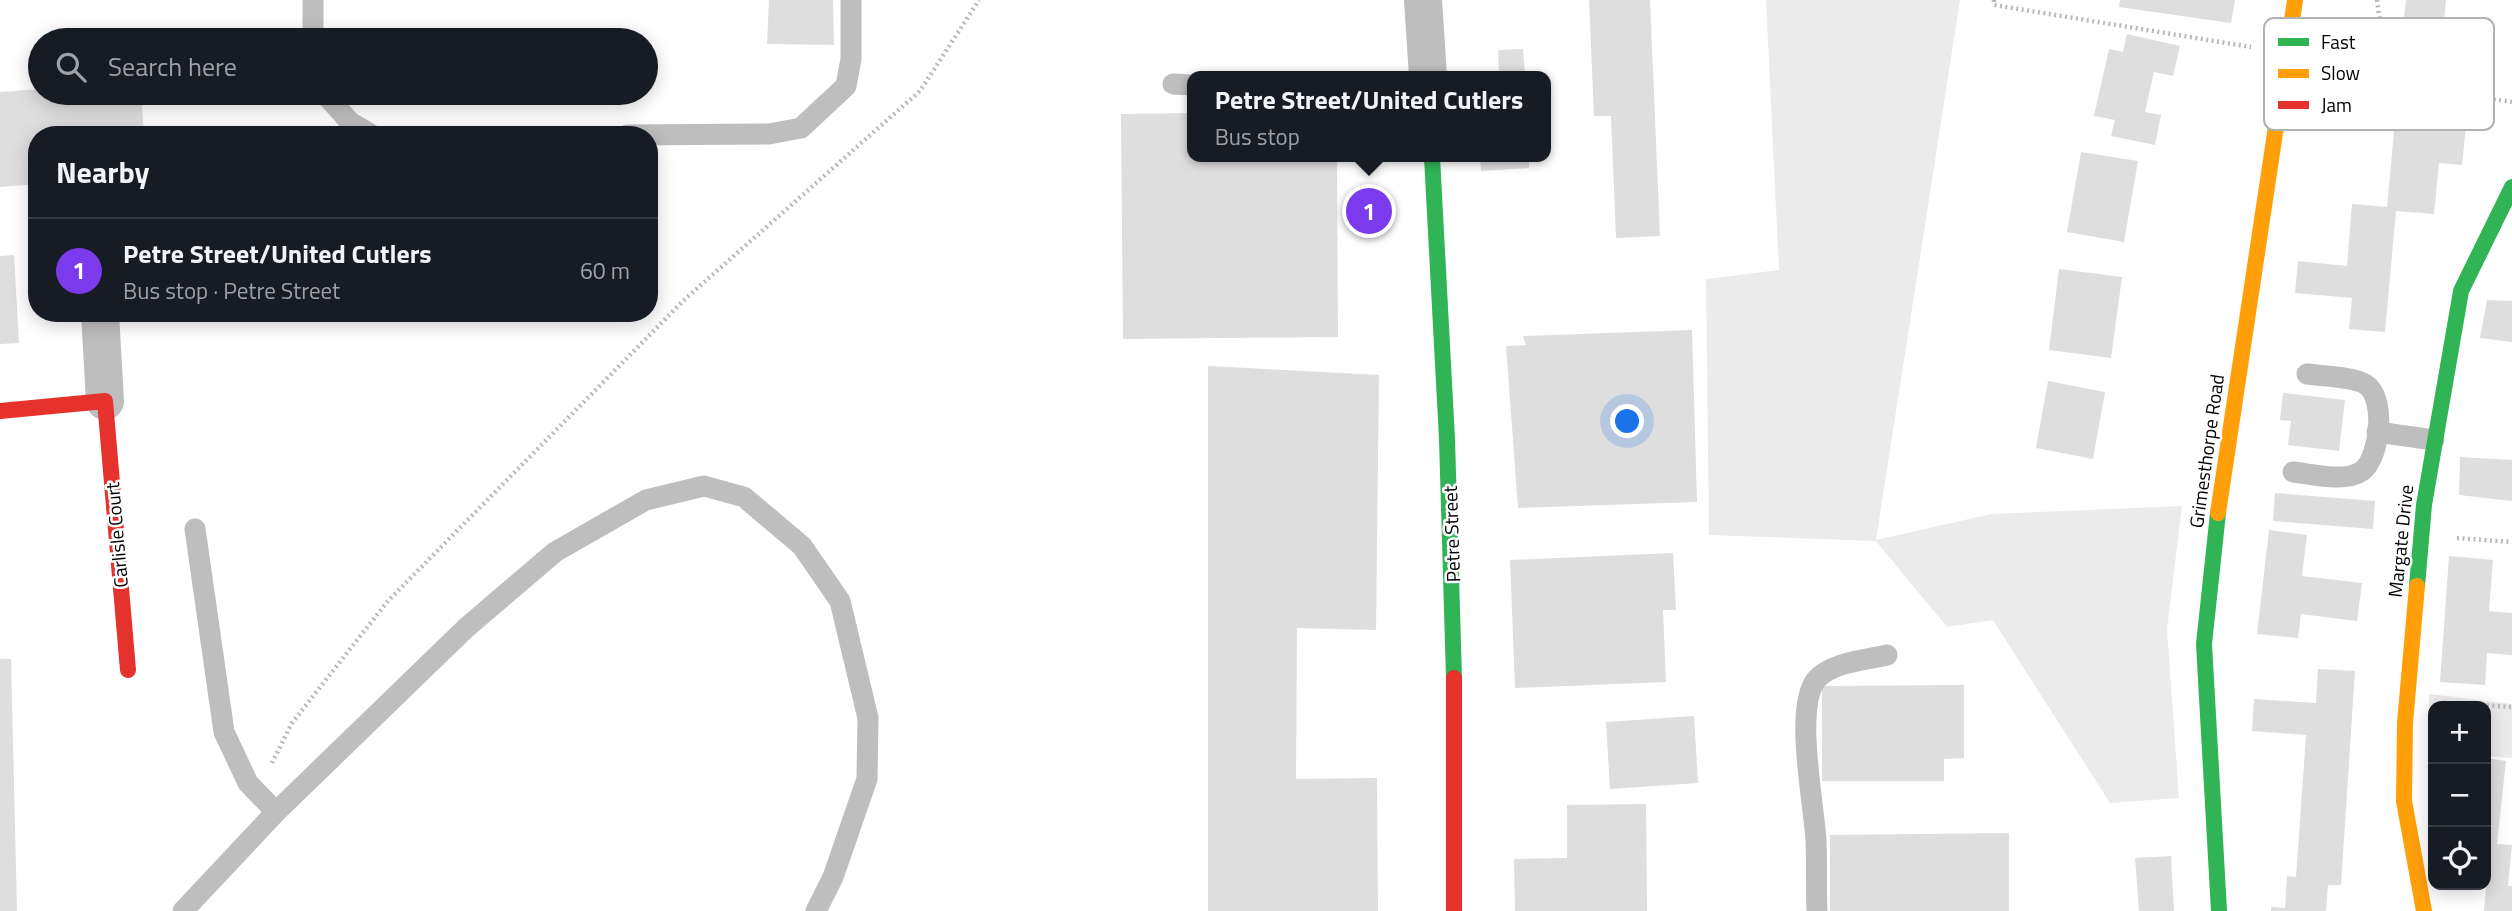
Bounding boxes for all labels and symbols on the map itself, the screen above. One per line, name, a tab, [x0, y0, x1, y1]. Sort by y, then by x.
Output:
legend	[2264, 18, 2494, 130]
text: Fast	[2321, 27, 2356, 56]
text: Slow	[2321, 58, 2360, 87]
text: Jam	[2321, 90, 2352, 119]
pin: 1	[1346, 185, 1392, 237]
street label: Grimesthorpe Road	[2181, 372, 2231, 530]
your location	[1610, 404, 1644, 438]
street label: Carlisle Court	[97, 481, 135, 589]
street label: Margate Drive	[2380, 483, 2420, 599]
street label: Petre Street	[1435, 485, 1467, 583]

